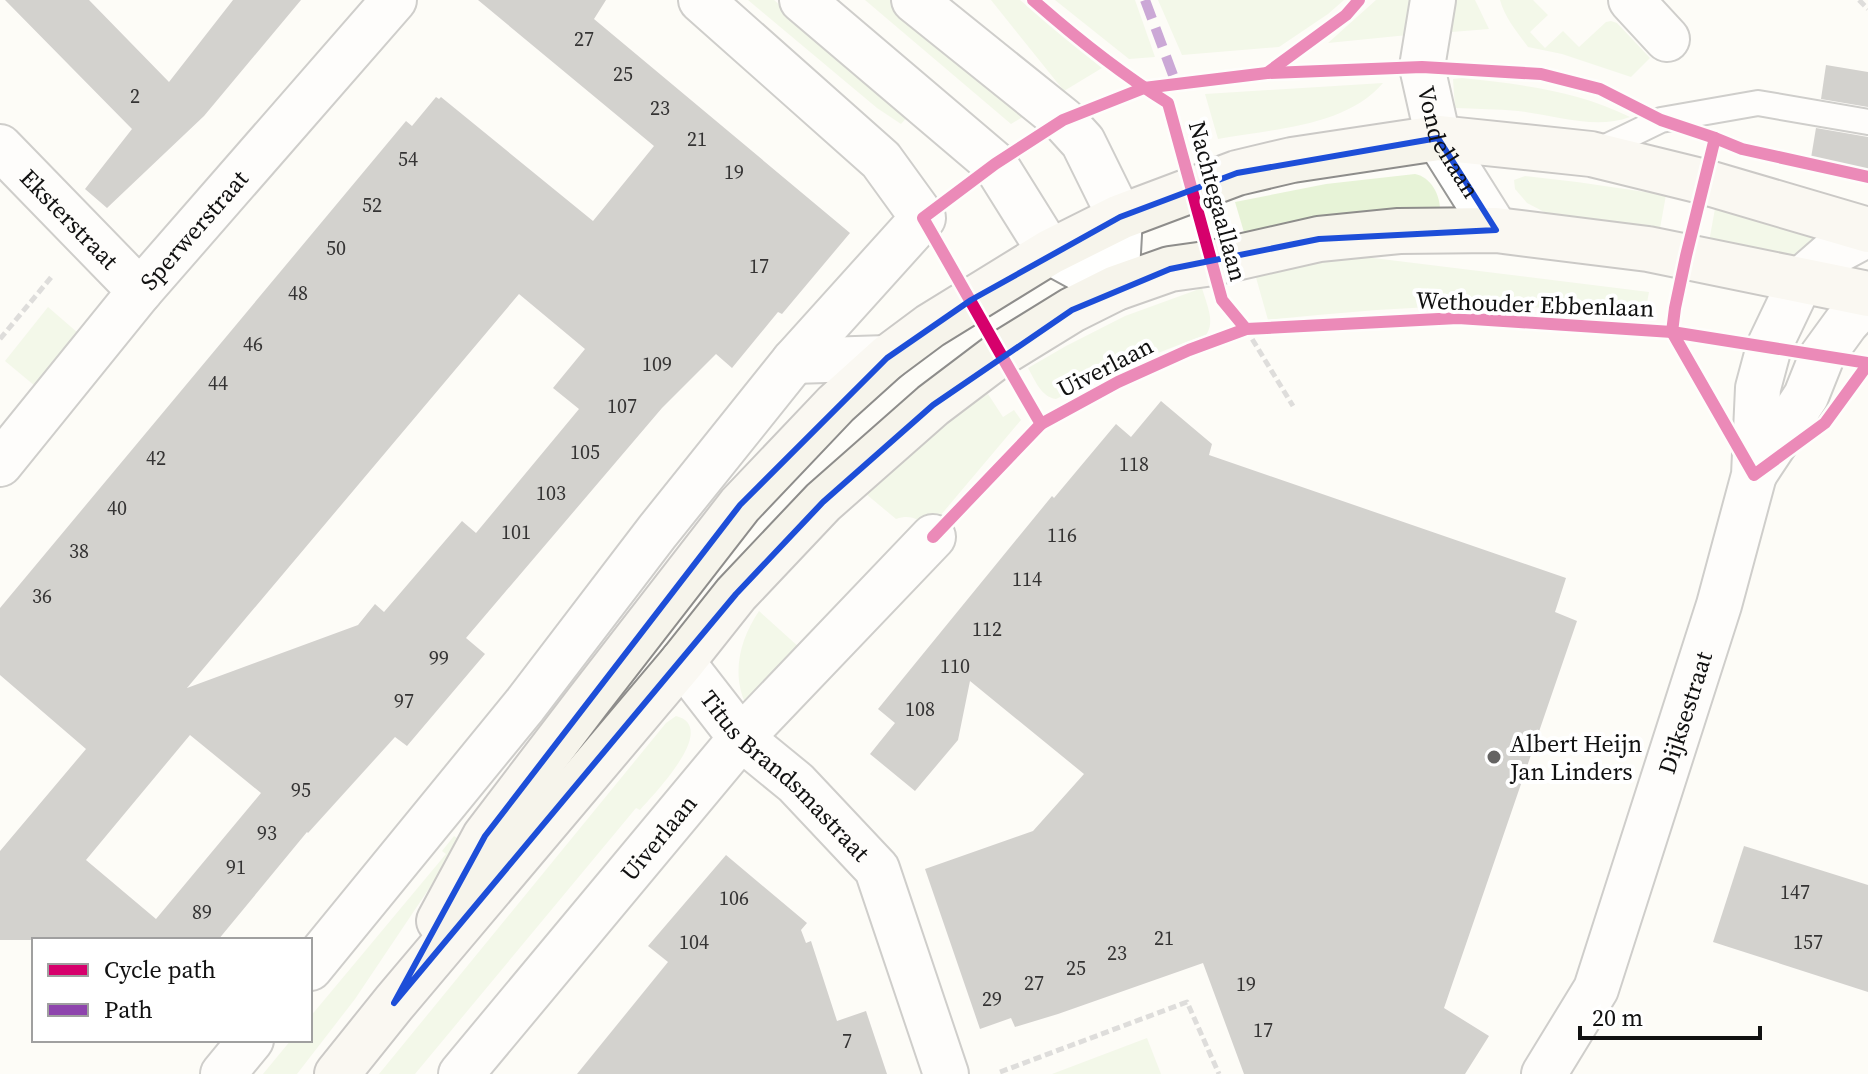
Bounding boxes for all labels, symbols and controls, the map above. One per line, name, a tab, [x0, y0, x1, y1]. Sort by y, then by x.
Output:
house number: 27	[574, 25, 594, 53]
house number: 25	[613, 60, 633, 88]
house number: 2	[130, 82, 140, 110]
street label: Vondellaan	[1410, 83, 1488, 204]
house number: 23	[650, 94, 670, 122]
street label: Nachtegaallaan	[1181, 117, 1255, 285]
house number: 21	[687, 125, 707, 153]
house number: 54	[398, 145, 418, 173]
house number: 19	[724, 158, 744, 186]
street label: Eksterstraat	[13, 161, 126, 276]
street label: Sperwerstraat	[132, 162, 255, 297]
house number: 52	[362, 191, 382, 219]
house number: 50	[326, 234, 346, 262]
house number: 17	[749, 252, 769, 280]
house number: 48	[288, 279, 308, 307]
street label: Wethouder Ebbenlaan	[1415, 283, 1655, 325]
street label: Uiverlaan	[1051, 329, 1159, 405]
house number: 46	[243, 330, 263, 358]
house number: 109	[642, 350, 672, 378]
house number: 44	[208, 369, 228, 397]
house number: 107	[607, 392, 637, 420]
house number: 105	[570, 438, 600, 466]
house number: 42	[146, 444, 166, 472]
house number: 118	[1119, 450, 1149, 478]
house number: 103	[536, 479, 566, 507]
house number: 40	[107, 494, 127, 522]
house number: 101	[501, 518, 531, 546]
house number: 116	[1047, 521, 1077, 549]
house number: 38	[69, 537, 89, 565]
house number: 114	[1012, 565, 1042, 593]
house number: 36	[32, 582, 52, 610]
house number: 112	[972, 615, 1002, 643]
house number: 99	[429, 644, 449, 672]
street label: Dijksestraat	[1650, 647, 1720, 778]
house number: 110	[940, 652, 970, 680]
street label: Titus Brandsmastraat	[693, 683, 878, 868]
house number: 97	[394, 687, 414, 715]
house number: 108	[905, 695, 935, 723]
place label: Albert Heijn Jan Linders	[1509, 727, 1642, 788]
marker: Albert Heijn Jan Linders	[1485, 748, 1503, 766]
house number: 95	[291, 776, 311, 804]
street label: Uiverlaan	[612, 787, 704, 888]
house number: 93	[257, 819, 277, 847]
house number: 91	[226, 853, 246, 881]
house number: 147	[1780, 878, 1810, 906]
house number: 106	[719, 884, 749, 912]
house number: 89	[192, 898, 212, 926]
house number: 21	[1154, 924, 1174, 952]
house number: 104	[679, 928, 709, 956]
house number: 157	[1793, 928, 1823, 956]
legend	[32, 938, 312, 1042]
house number: 23	[1107, 939, 1127, 967]
text: Cycle path	[104, 953, 216, 986]
house number: 25	[1066, 954, 1086, 982]
house number: 27	[1024, 969, 1044, 997]
house number: 19	[1236, 970, 1256, 998]
house number: 29	[982, 985, 1002, 1013]
scale bar	[1580, 990, 1760, 1040]
text: Path	[104, 993, 153, 1026]
text: 20 m	[1592, 1001, 1643, 1034]
house number: 17	[1253, 1016, 1273, 1044]
house number: 7	[842, 1027, 852, 1055]

